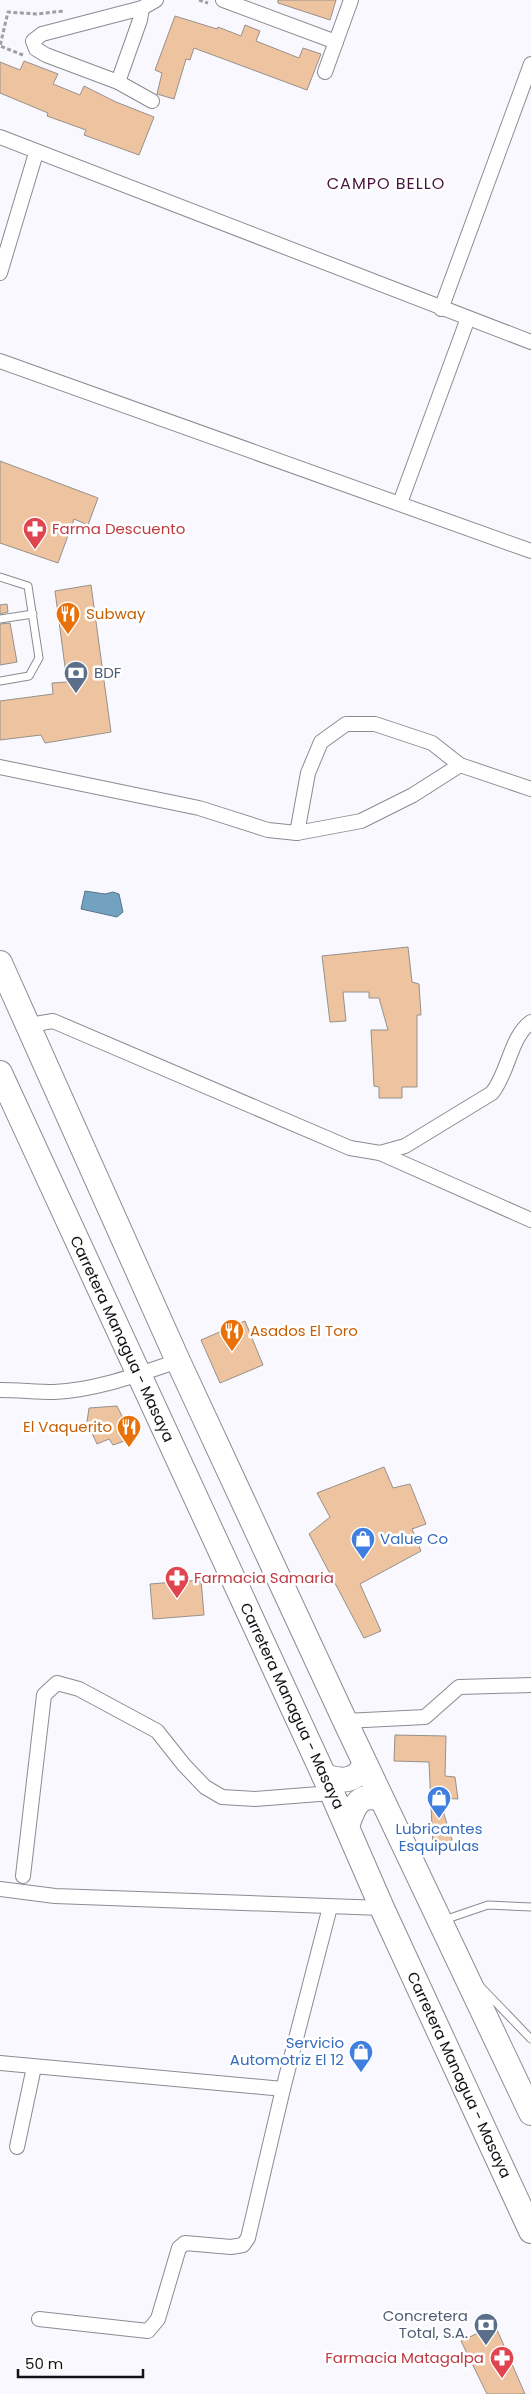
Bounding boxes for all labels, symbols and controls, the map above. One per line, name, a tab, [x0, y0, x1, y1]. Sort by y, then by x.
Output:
district label: CAMPO BELLO	[327, 172, 445, 195]
pharmacy icon: Farma Descuento	[22, 516, 48, 550]
place label: Farma Descuento	[52, 518, 185, 539]
restaurant icon: Subway	[55, 601, 81, 635]
place label: Subway	[86, 603, 146, 624]
bank icon: BDF	[63, 660, 89, 694]
place label: BDF	[94, 662, 122, 683]
street label: Carretera Managua - Masaya	[65, 1232, 180, 1445]
restaurant icon: Asados El Toro	[219, 1318, 245, 1352]
place label: Asados El Toro	[250, 1320, 358, 1341]
restaurant icon: El Vaquerito	[116, 1414, 142, 1448]
place label: El Vaquerito	[23, 1416, 112, 1437]
shop icon: Value Co	[350, 1526, 376, 1560]
place label: Value Co	[380, 1528, 448, 1549]
pharmacy icon: Farmacia Samaria	[164, 1565, 190, 1599]
place label: Farmacia Samaria	[194, 1567, 334, 1588]
street label: Carretera Managua - Masaya	[235, 1599, 350, 1812]
shop icon: Lubricantes Esquipulas	[426, 1785, 452, 1819]
place label: Lubricantes Esquipulas	[396, 1818, 483, 1856]
street label: Carretera Managua - Masaya	[402, 1968, 517, 2181]
place label: Servicio Automotriz El 12	[230, 2032, 344, 2070]
shop icon: Servicio Automotriz El 12	[348, 2039, 374, 2073]
place label: Concretera Total, S.A.	[383, 2305, 468, 2343]
bank icon: Concretera Total, S.A.	[473, 2312, 499, 2346]
pharmacy icon: Farmacia Matagalpa	[489, 2345, 515, 2379]
scale bar	[18, 2346, 142, 2378]
place label: Farmacia Matagalpa	[325, 2347, 484, 2368]
text: 50 m	[25, 2353, 63, 2374]

